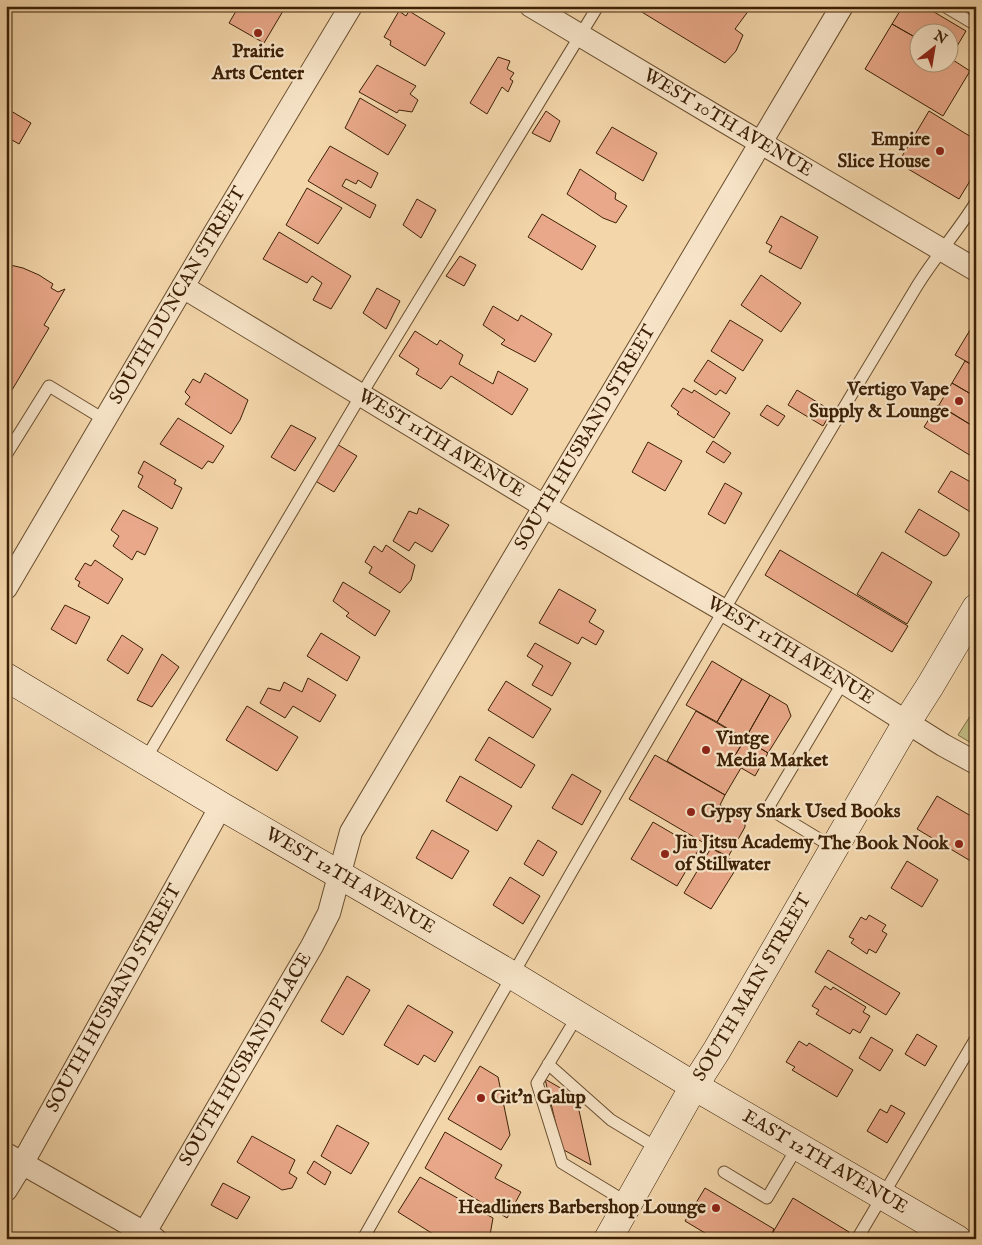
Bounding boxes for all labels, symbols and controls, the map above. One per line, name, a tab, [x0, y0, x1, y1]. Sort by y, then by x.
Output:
north arrow	[910, 22, 960, 72]
text: N	[929, 26, 950, 49]
marker: Prairie Arts Center	[252, 27, 264, 39]
place label: Prairie Arts Center	[211, 40, 305, 86]
street label: WEST 10TH AVENUE	[639, 64, 817, 183]
place label: Empire Slice House	[838, 128, 930, 174]
marker: Empire Slice House	[934, 145, 946, 157]
street label: SOUTH DUNCAN STREET	[104, 183, 251, 409]
street label: SOUTH HUSBAND STREET	[509, 321, 662, 554]
place label: Vertigo Vape Supply & Lounge	[809, 378, 949, 424]
street label: WEST 11TH AVENUE	[353, 384, 529, 503]
marker: Vertigo Vape Supply & Lounge	[953, 395, 965, 407]
street label: WEST 11TH AVENUE	[703, 591, 878, 710]
place label: Vintge Media Market	[715, 727, 829, 773]
marker: Vintge Media Market	[700, 744, 712, 756]
place label: Gypsy Snark Used Books	[701, 800, 901, 824]
marker: Gypsy Snark Used Books	[685, 806, 697, 818]
street label: WEST 12TH AVENUE	[261, 822, 439, 940]
place label: Jiu Jitsu Academy of Stillwater	[672, 831, 814, 877]
place label: The Book Nook	[817, 832, 950, 856]
marker: The Book Nook	[953, 838, 965, 850]
marker: Jiu Jitsu Academy of Stillwater	[659, 848, 671, 860]
street label: SOUTH HUSBAND STREET	[41, 880, 187, 1117]
street label: SOUTH MAIN STREET	[688, 889, 817, 1086]
street label: SOUTH HUSBAND PLACE	[174, 948, 317, 1170]
place label: Git'n Galup	[491, 1086, 586, 1110]
marker: Git'n Galup	[475, 1092, 487, 1104]
street label: EAST 12TH AVENUE	[738, 1105, 912, 1220]
place label: Headliners Barbershop Lounge	[458, 1196, 706, 1220]
marker: Headliners Barbershop Lounge	[710, 1202, 722, 1214]

